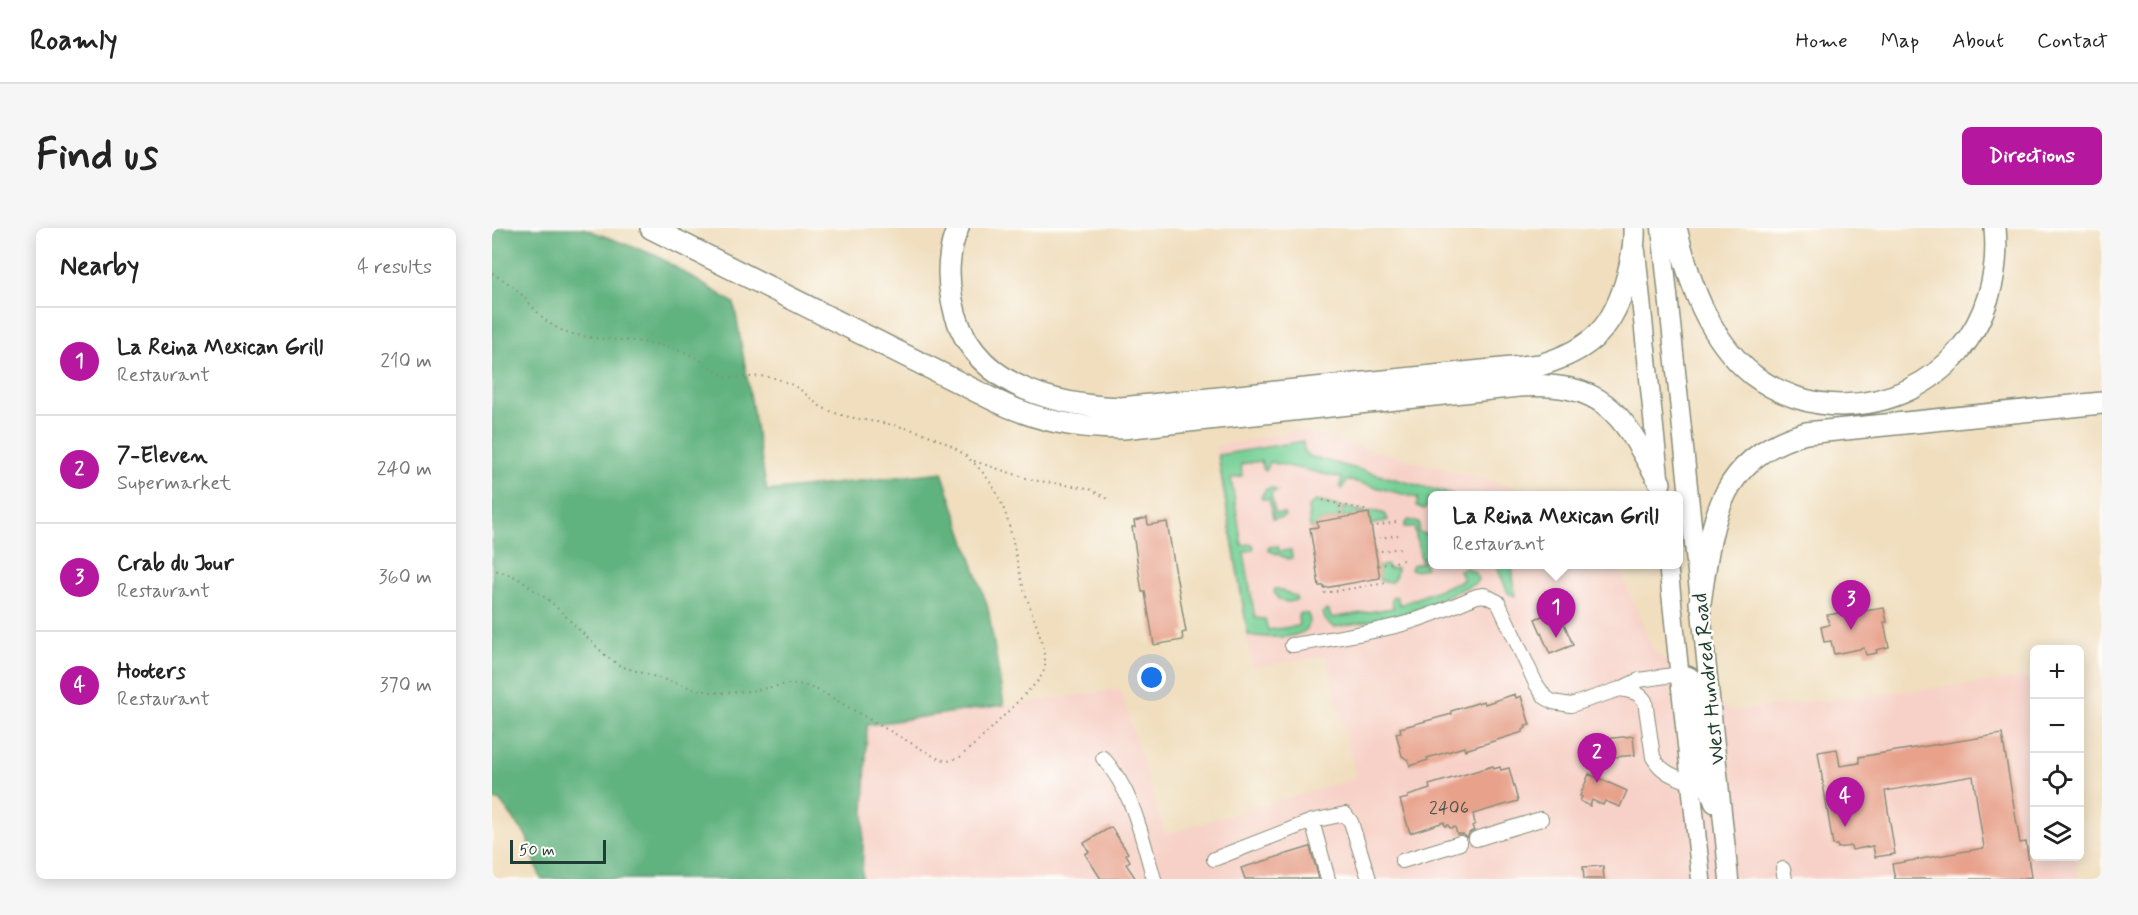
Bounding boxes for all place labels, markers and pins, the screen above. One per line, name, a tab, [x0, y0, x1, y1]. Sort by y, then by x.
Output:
pin: 3	[1832, 580, 1870, 630]
pin: 1	[1536, 588, 1576, 638]
pin: 2	[1578, 734, 1616, 783]
pin: 4	[1826, 778, 1864, 827]

